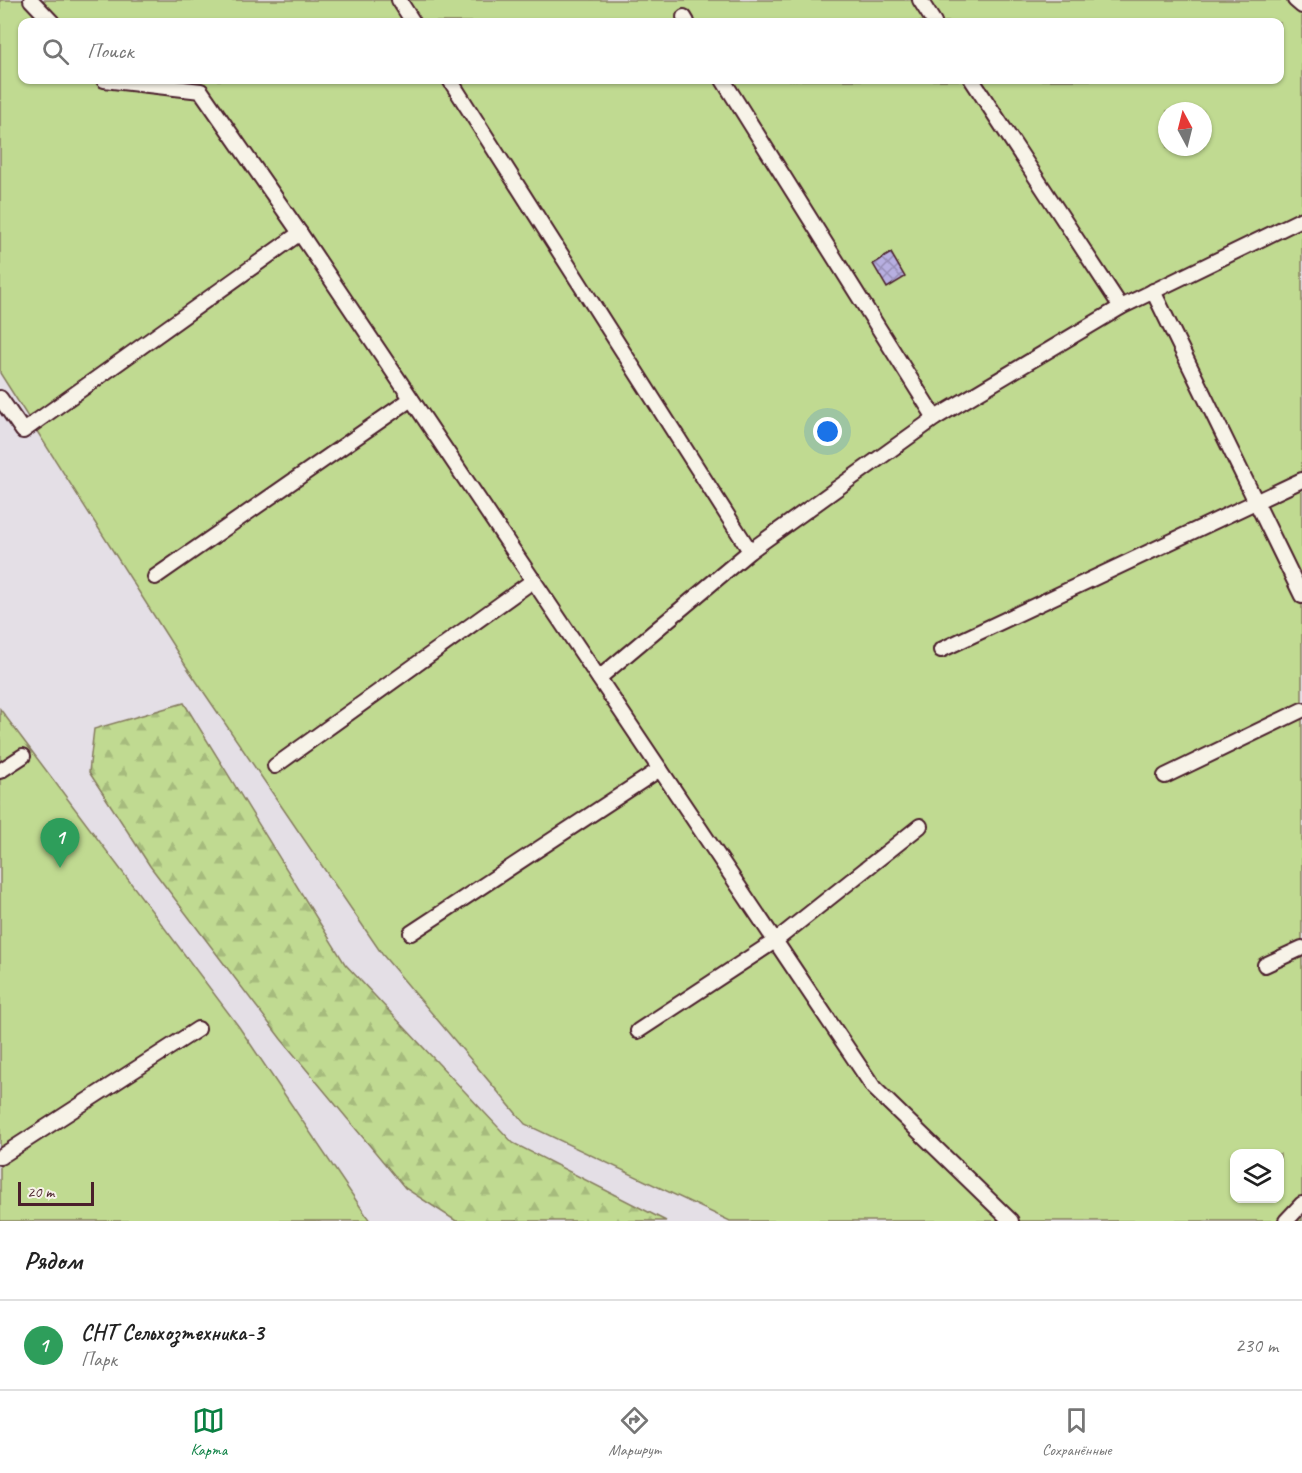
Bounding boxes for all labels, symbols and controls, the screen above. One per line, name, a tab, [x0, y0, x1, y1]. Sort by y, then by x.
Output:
search box	[18, 18, 1284, 84]
icon: search	[39, 35, 72, 68]
text: Поиск	[87, 37, 133, 65]
north arrow	[1158, 102, 1212, 156]
your location	[813, 417, 842, 446]
pin: 1	[40, 818, 80, 868]
map controls	[1230, 1149, 1284, 1203]
button: layers	[1230, 1149, 1284, 1203]
scale bar	[18, 1179, 94, 1206]
text: 20 m	[27, 1182, 54, 1202]
text: Рядом	[24, 1244, 82, 1277]
text: СНТ Сельхозтехника-3	[81, 1319, 264, 1347]
text: 1	[39, 1333, 48, 1358]
text: 230 m	[1235, 1333, 1278, 1358]
text: Парк	[81, 1347, 117, 1372]
tab: Карта	[191, 1404, 227, 1460]
tab: Маршрут	[608, 1404, 661, 1460]
tab: Сохранённые	[1042, 1404, 1111, 1460]

